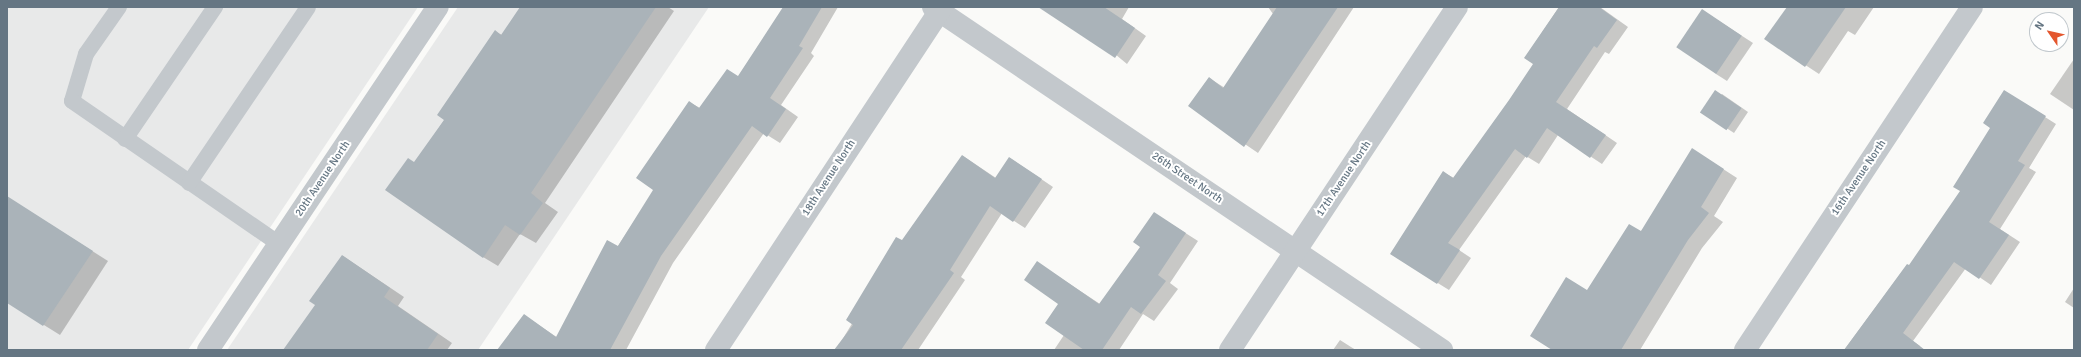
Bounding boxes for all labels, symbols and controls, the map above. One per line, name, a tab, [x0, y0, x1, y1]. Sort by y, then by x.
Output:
north arrow	[2029, 12, 2069, 52]
text: N	[2032, 19, 2047, 32]
street label: 18th Avenue North	[799, 137, 859, 219]
street label: 16th Avenue North	[1829, 138, 1889, 218]
street label: 20th Avenue North	[293, 139, 353, 219]
street label: 17th Avenue North	[1314, 139, 1374, 219]
street label: 26th Street North	[1149, 149, 1225, 207]

